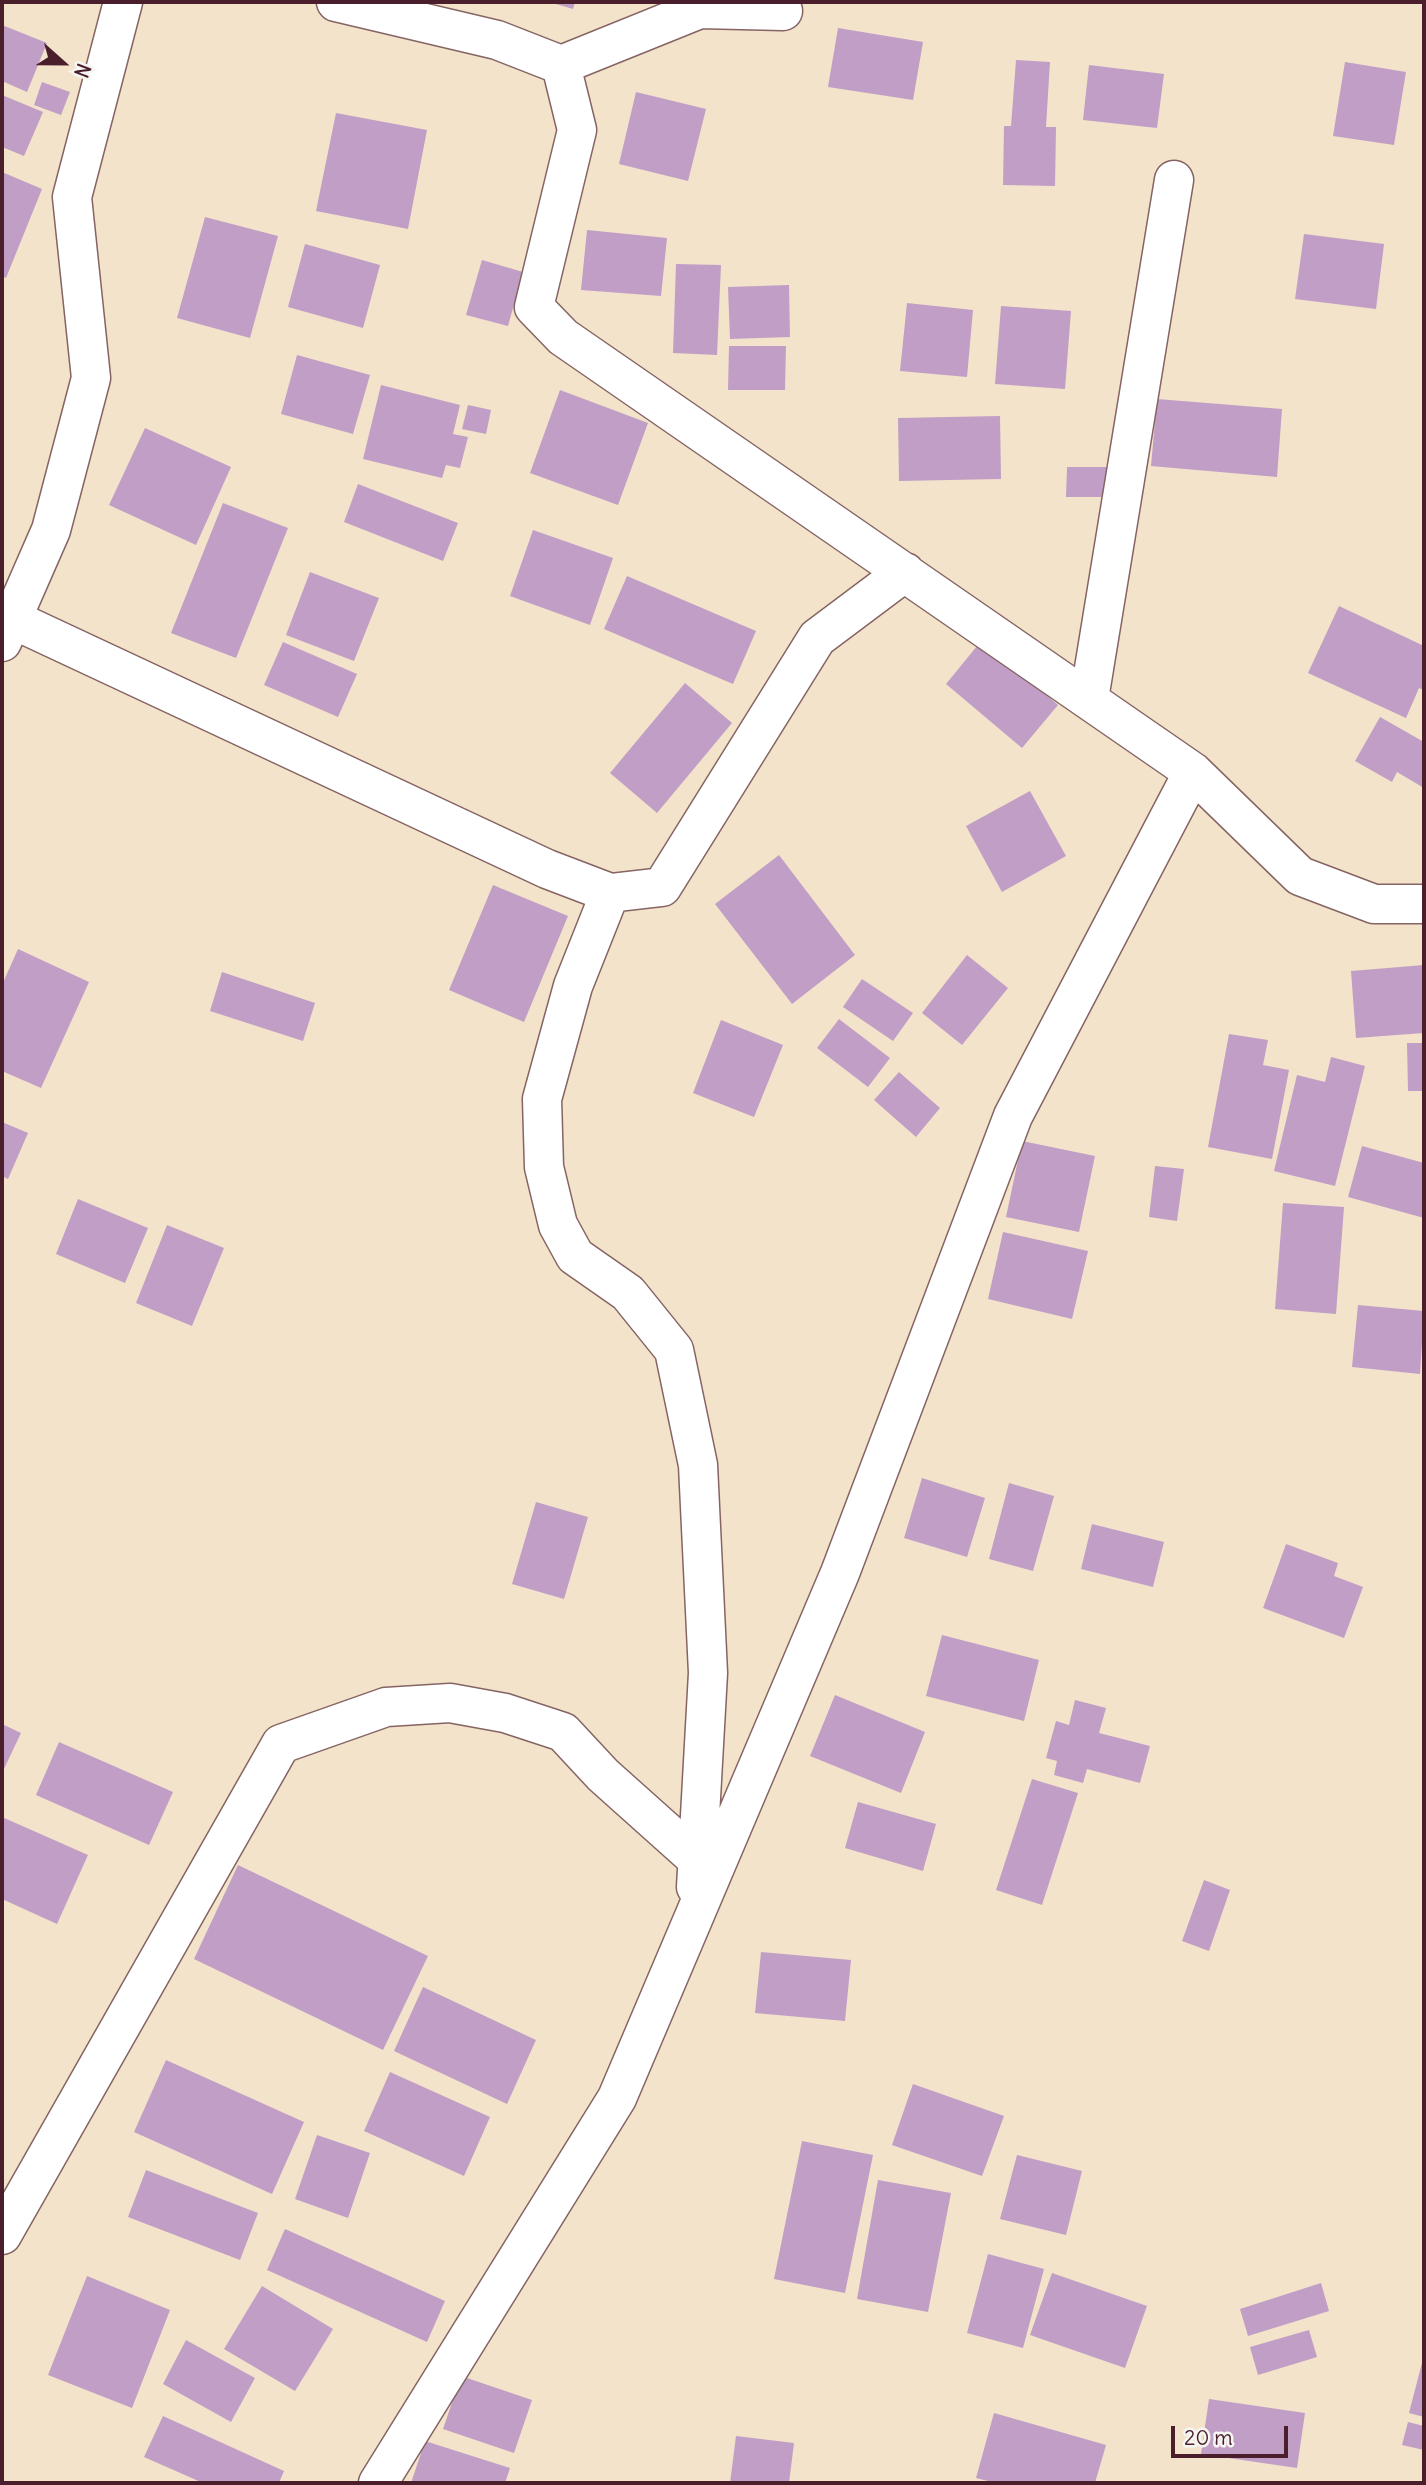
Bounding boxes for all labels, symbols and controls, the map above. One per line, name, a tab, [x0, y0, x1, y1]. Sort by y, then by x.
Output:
north arrow	[28, 28, 98, 98]
text: N	[69, 60, 96, 81]
scale bar	[1174, 2412, 1291, 2456]
text: 20 m	[1184, 2424, 1233, 2451]

